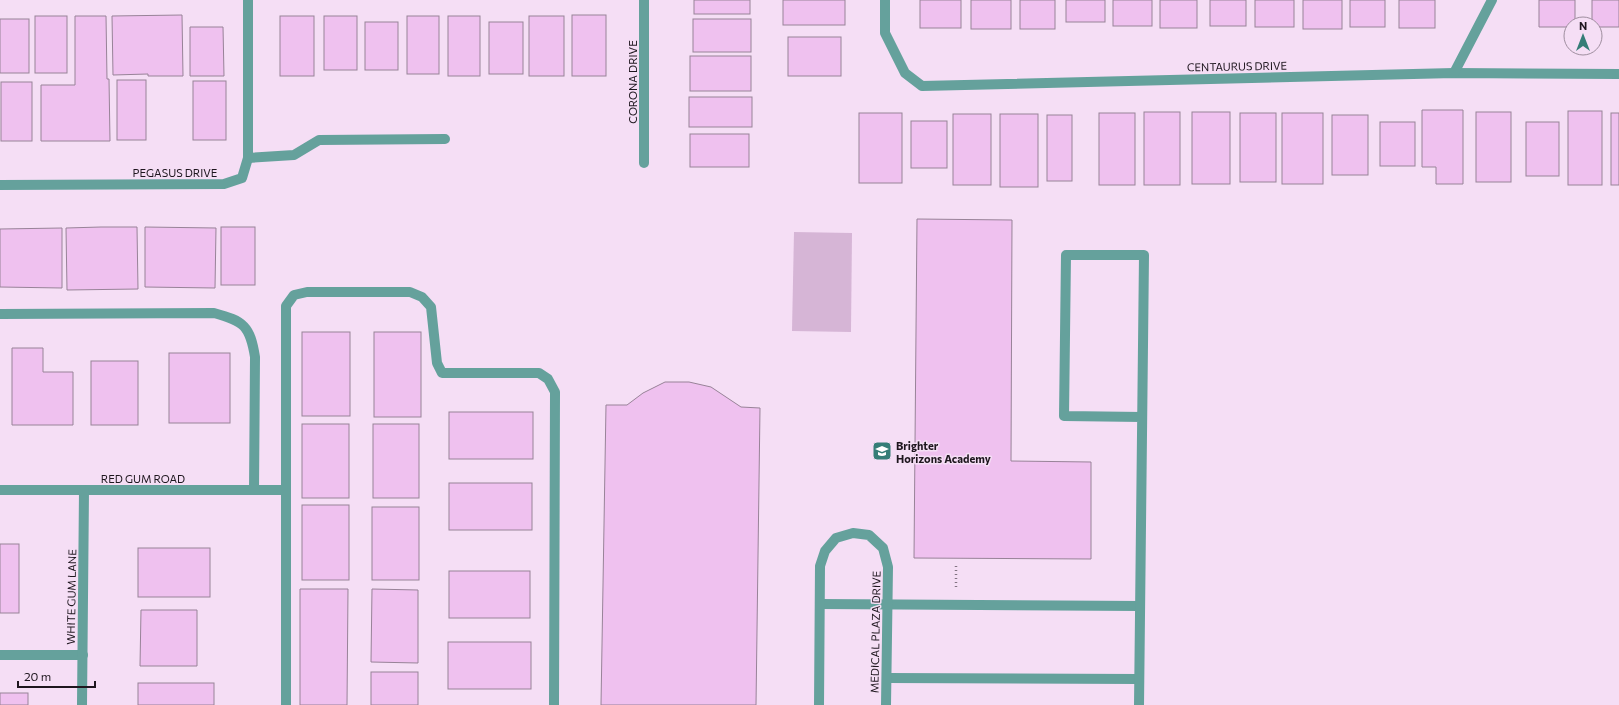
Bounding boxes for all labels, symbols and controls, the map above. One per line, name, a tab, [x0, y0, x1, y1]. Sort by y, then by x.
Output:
north arrow	[1563, 16, 1603, 56]
text: N	[1579, 19, 1587, 32]
street label: CORONA DRIVE	[626, 40, 639, 124]
street label: CENTAURUS DRIVE	[1187, 59, 1287, 73]
street label: PEGASUS DRIVE	[133, 166, 217, 179]
place label: Brighter Horizons Academy	[896, 439, 991, 465]
school or university icon: Brighter Horizons Academy	[871, 440, 893, 462]
street label: RED GUM ROAD	[101, 472, 185, 485]
street label: WHITE GUM LANE	[64, 549, 78, 645]
street label: MEDICAL PLAZA DRIVE	[867, 571, 883, 693]
scale bar	[18, 663, 95, 689]
text: 20 m	[24, 669, 51, 683]

